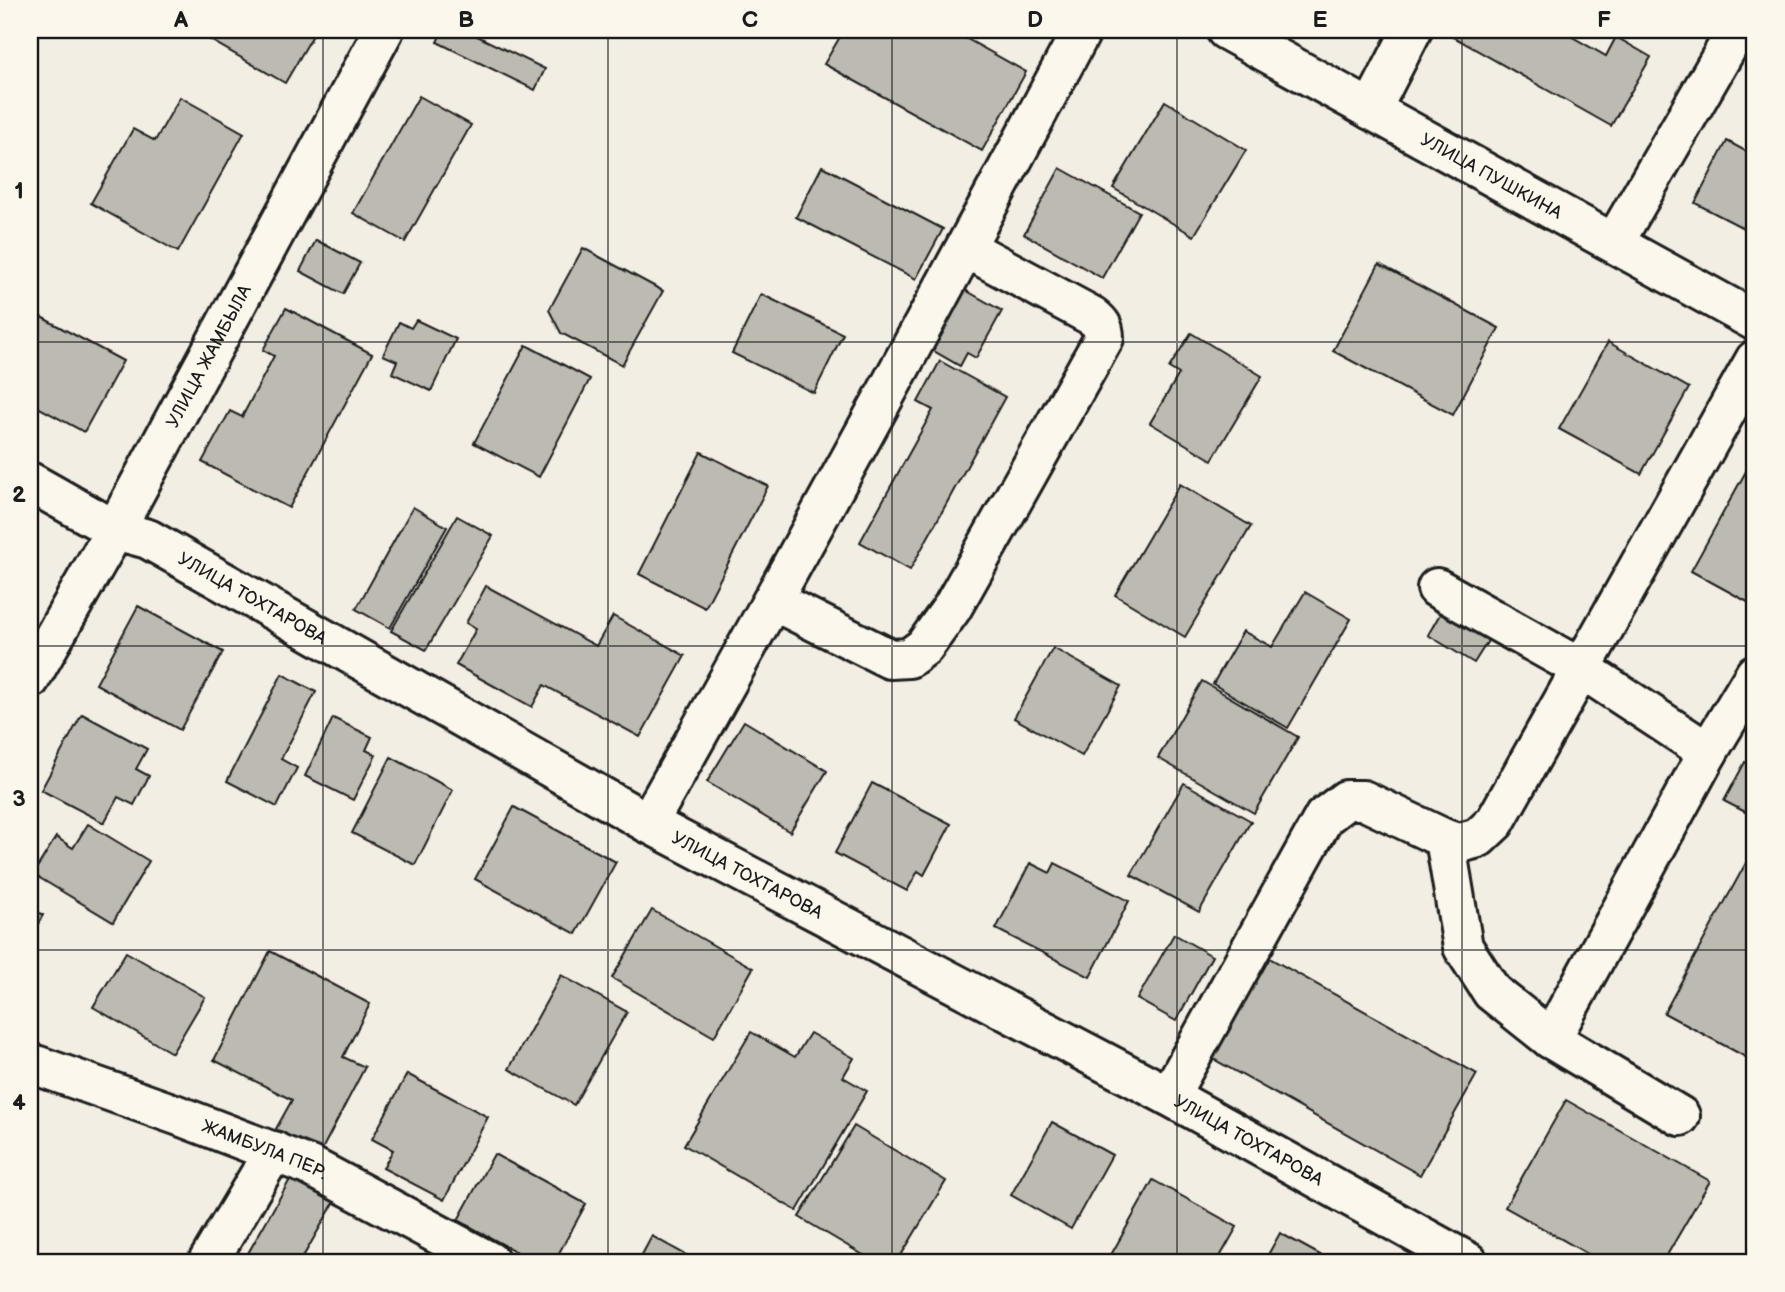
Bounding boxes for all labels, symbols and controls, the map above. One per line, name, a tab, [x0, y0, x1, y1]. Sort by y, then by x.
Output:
text: A	[173, 6, 189, 34]
text: B	[458, 6, 474, 34]
text: C	[742, 6, 758, 34]
text: D	[1027, 6, 1043, 34]
text: E	[1313, 6, 1328, 34]
text: F	[1597, 6, 1611, 34]
street label: УЛИЦА ПУШКИНА	[1417, 129, 1566, 223]
text: 1	[14, 177, 24, 205]
street label: УЛИЦА ЖАМБЫЛА	[162, 281, 255, 431]
text: 2	[12, 481, 26, 509]
street label: УЛИЦА ТОХТАРОВА	[175, 548, 331, 649]
text: 3	[12, 785, 26, 813]
street label: УЛИЦА ТОХТАРОВА	[668, 827, 826, 923]
text: 4	[12, 1089, 26, 1117]
street label: УЛИЦА ТОХТАРОВА	[1170, 1090, 1327, 1190]
street label: ЖАМБУЛА ПЕР.	[199, 1115, 331, 1184]

